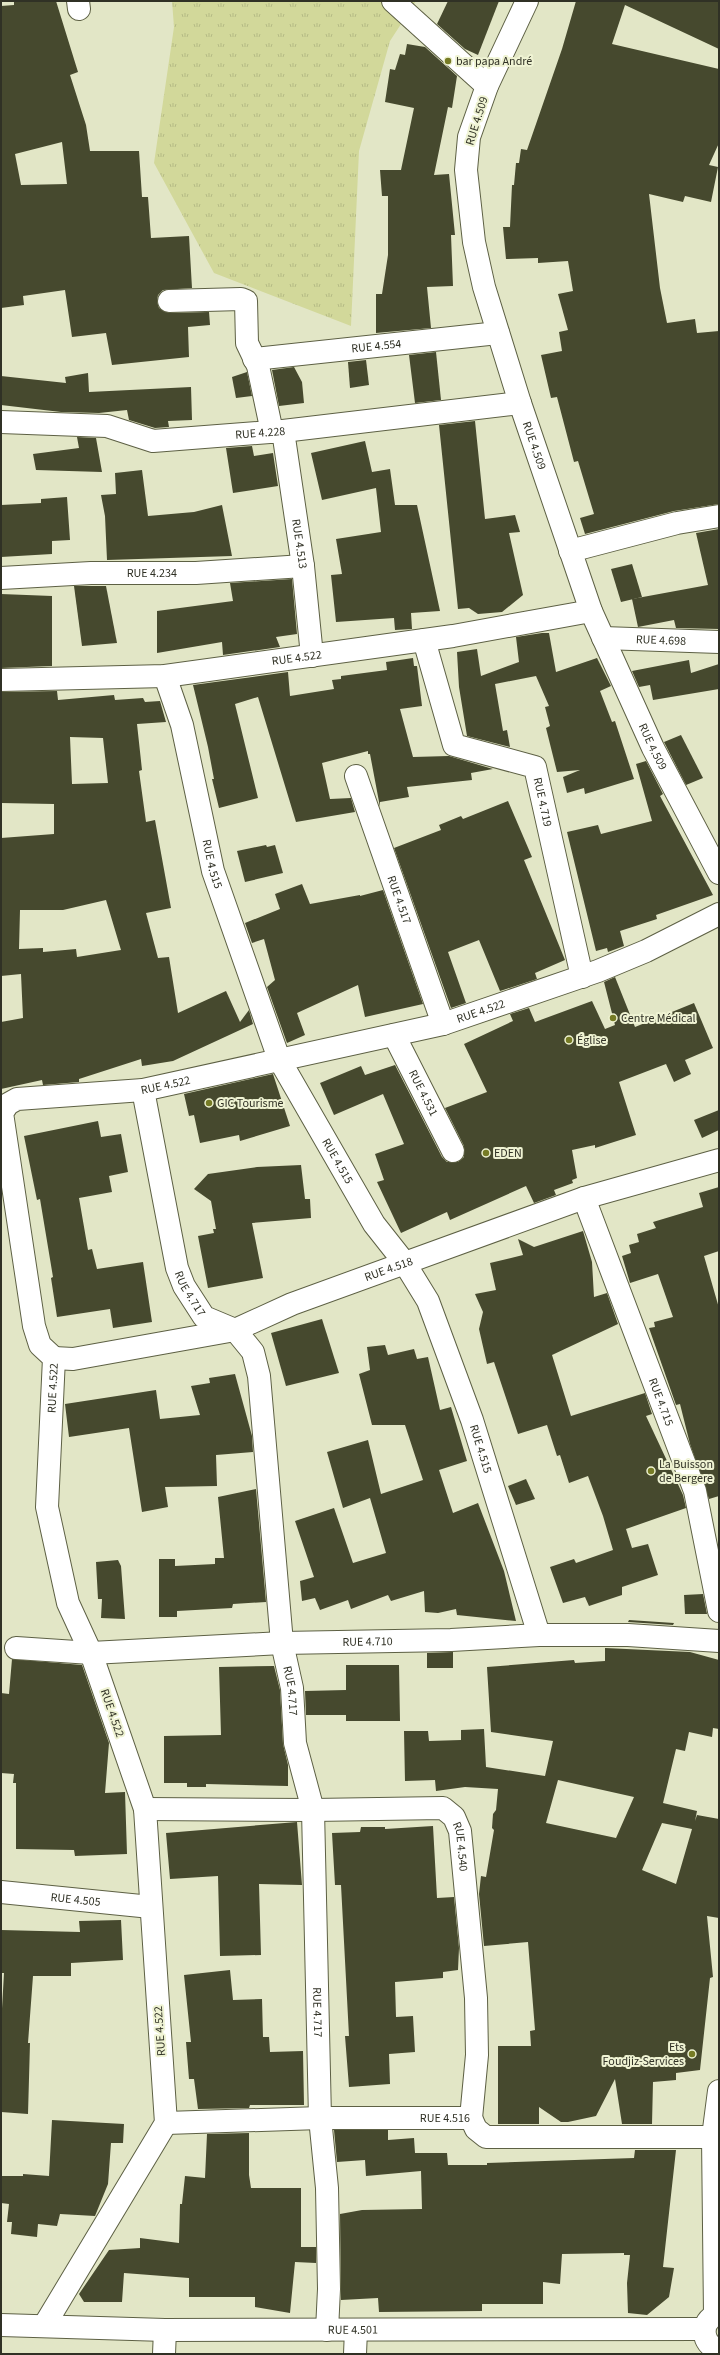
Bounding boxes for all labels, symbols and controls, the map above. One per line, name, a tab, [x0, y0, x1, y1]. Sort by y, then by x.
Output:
place label: bar papa André	[456, 53, 532, 70]
marker: bar papa André	[443, 56, 453, 66]
street label: RUE 4.509	[462, 95, 492, 147]
street label: RUE 4.554	[350, 335, 402, 357]
street label: RUE 4.509	[518, 419, 551, 472]
street label: RUE 4.228	[235, 422, 286, 443]
street label: RUE 4.513	[288, 518, 312, 570]
street label: RUE 4.234	[127, 565, 177, 582]
street label: RUE 4.698	[636, 631, 686, 649]
street label: RUE 4.522	[271, 646, 323, 670]
street label: RUE 4.509	[634, 720, 672, 773]
street label: RUE 4.719	[529, 776, 557, 828]
street label: RUE 4.515	[198, 838, 227, 891]
street label: RUE 4.517	[383, 873, 416, 926]
street label: RUE 4.522	[454, 995, 507, 1027]
place label: Centre Médical	[621, 1010, 696, 1027]
marker: Centre Médical	[608, 1013, 618, 1023]
place label: Église	[577, 1032, 606, 1049]
marker: Église	[564, 1035, 574, 1045]
street label: RUE 4.531	[405, 1067, 442, 1119]
street label: RUE 4.522	[139, 1071, 192, 1099]
place label: GIC Tourisme	[217, 1095, 284, 1112]
marker: GIC Tourisme	[204, 1098, 214, 1108]
street label: RUE 4.515	[318, 1135, 358, 1187]
place label: EDEN	[494, 1145, 522, 1162]
marker: EDEN	[481, 1148, 491, 1158]
street label: RUE 4.518	[362, 1252, 415, 1285]
street label: RUE 4.717	[170, 1268, 210, 1320]
street label: RUE 4.522	[43, 1363, 62, 1414]
street label: RUE 4.715	[644, 1375, 678, 1428]
street label: RUE 4.515	[465, 1422, 497, 1475]
place label: La Buisson de Bergere	[659, 1456, 713, 1487]
marker: La Buisson de Bergere	[646, 1466, 656, 1476]
street label: RUE 4.710	[342, 1633, 393, 1650]
street label: RUE 4.717	[279, 1664, 302, 1716]
street label: RUE 4.522	[96, 1687, 128, 1740]
street label: RUE 4.540	[448, 1819, 472, 1872]
street label: RUE 4.505	[50, 1889, 101, 1910]
street label: RUE 4.717	[309, 1987, 327, 2038]
street label: RUE 4.522	[150, 2005, 170, 2057]
place label: Ets Foudjiz-Services	[603, 2039, 684, 2070]
marker: Ets Foudjiz-Services	[687, 2049, 697, 2059]
street label: RUE 4.516	[420, 2110, 470, 2127]
street label: RUE 4.501	[328, 2321, 378, 2338]

